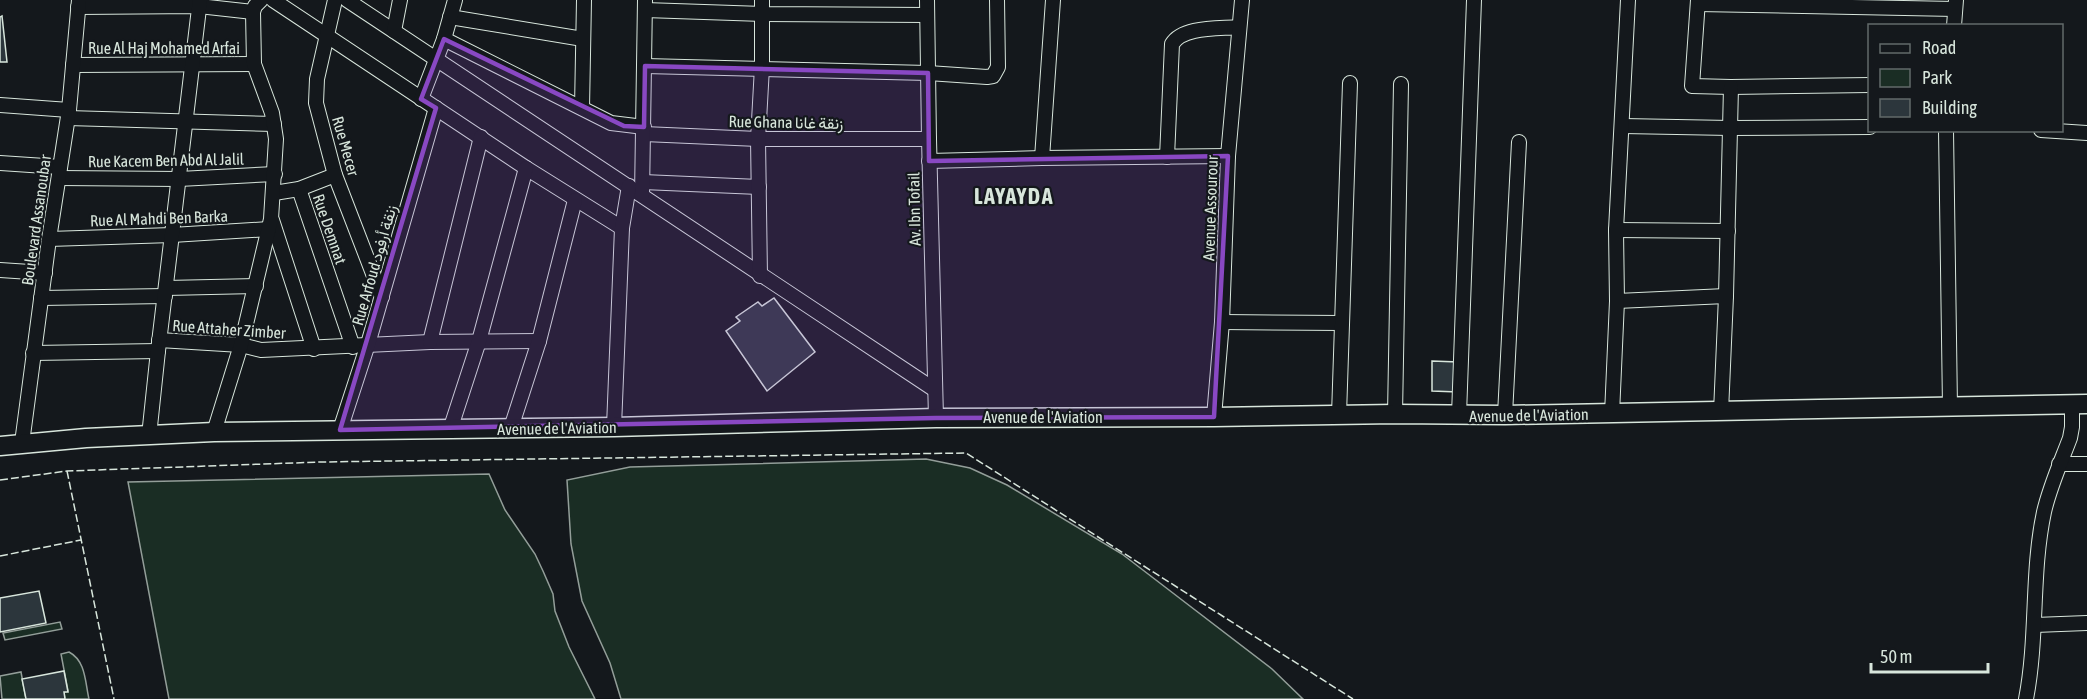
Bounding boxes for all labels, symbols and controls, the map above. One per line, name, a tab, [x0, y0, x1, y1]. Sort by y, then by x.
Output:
legend	[1868, 24, 2063, 132]
text: Road	[1922, 37, 1956, 58]
street label: Rue Al Haj Mohamed Arfai	[88, 39, 240, 58]
text: Park	[1922, 67, 1952, 88]
text: Building	[1922, 97, 1977, 118]
street label: Rue Ghana زنقة غانا	[728, 112, 844, 134]
street label: Rue Mecer	[329, 114, 363, 178]
street label: Rue Kacem Ben Abd Al Jalil	[88, 150, 245, 170]
street label: Boulevard Assanoubar	[18, 153, 54, 286]
street label: Avenue Assourour	[1199, 155, 1221, 261]
street label: Av. Ibn Tofail	[904, 171, 924, 246]
district label: LAYAYDA	[974, 183, 1054, 209]
street label: Rue Demnat	[310, 192, 350, 267]
street label: Rue Arfoud زنقة أرفود	[348, 203, 402, 328]
street label: Rue Al Mahdi Ben Barka	[90, 207, 228, 229]
street label: Rue Attaher Zimber	[172, 316, 287, 342]
street label: Avenue de l'Aviation	[1469, 405, 1589, 425]
street label: Avenue de l'Aviation	[983, 408, 1103, 426]
street label: Avenue de l'Aviation	[497, 418, 617, 438]
scale bar	[1871, 636, 1988, 674]
text: 50 m	[1880, 646, 1912, 667]

